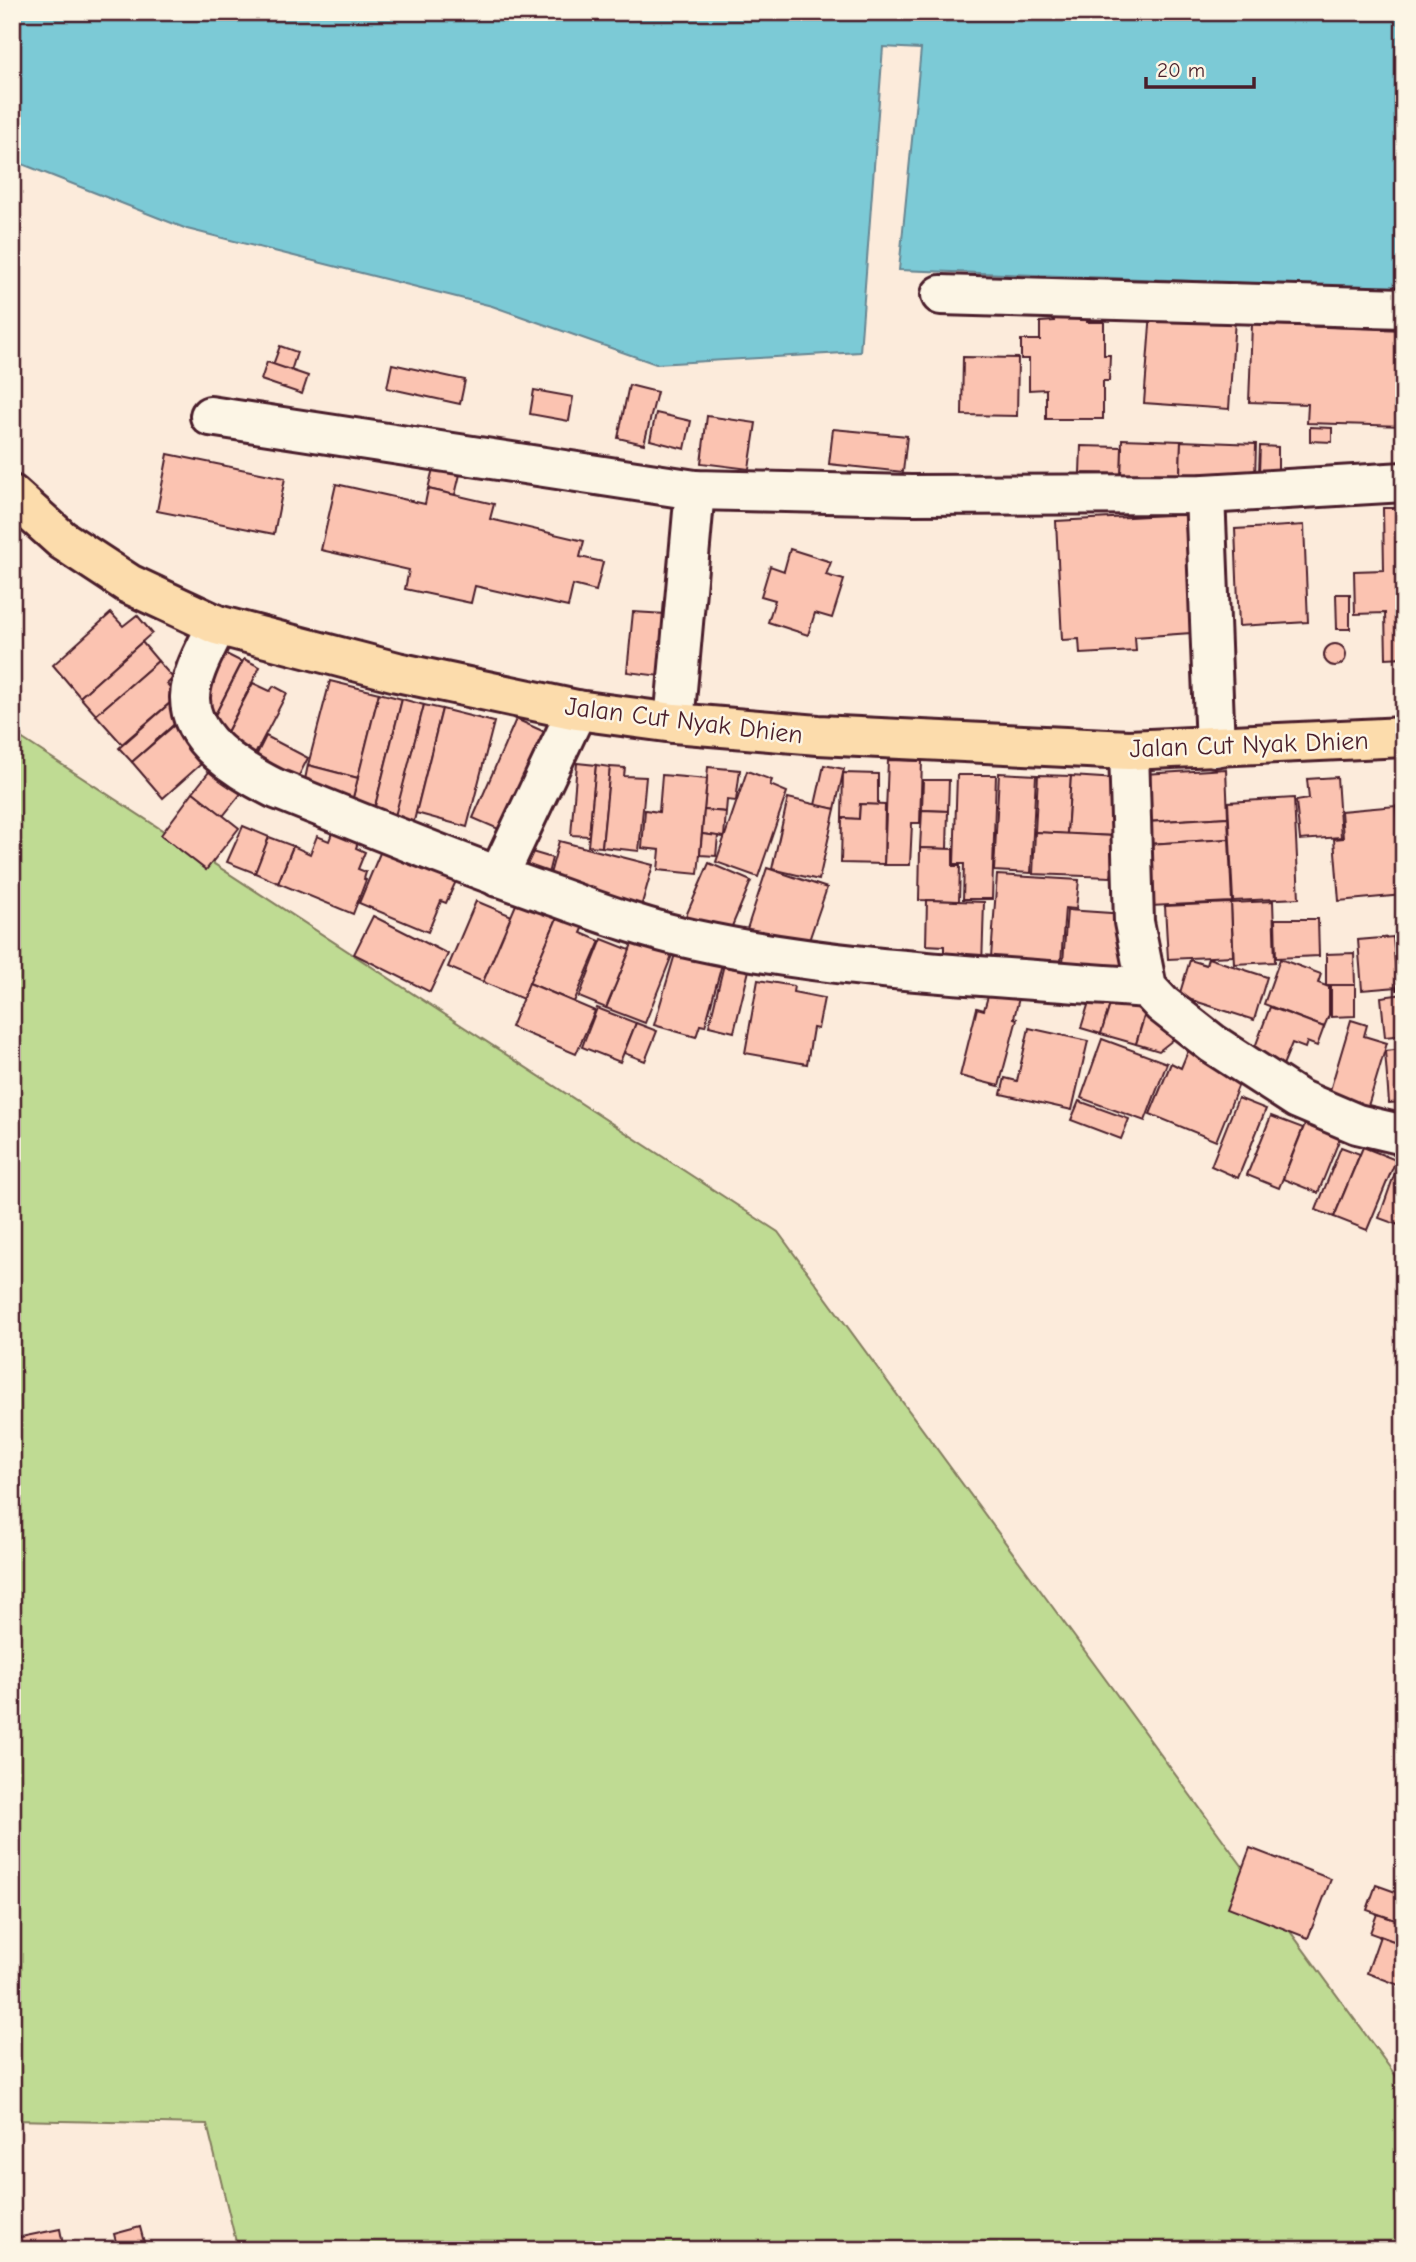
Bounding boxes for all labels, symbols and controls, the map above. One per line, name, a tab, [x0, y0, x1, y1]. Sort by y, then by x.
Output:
scale bar	[1146, 46, 1255, 90]
text: 20 m	[1157, 58, 1205, 82]
street label: Jalan Cut Nyak Dhien	[563, 692, 805, 750]
street label: Jalan Cut Nyak Dhien	[1129, 726, 1369, 764]

